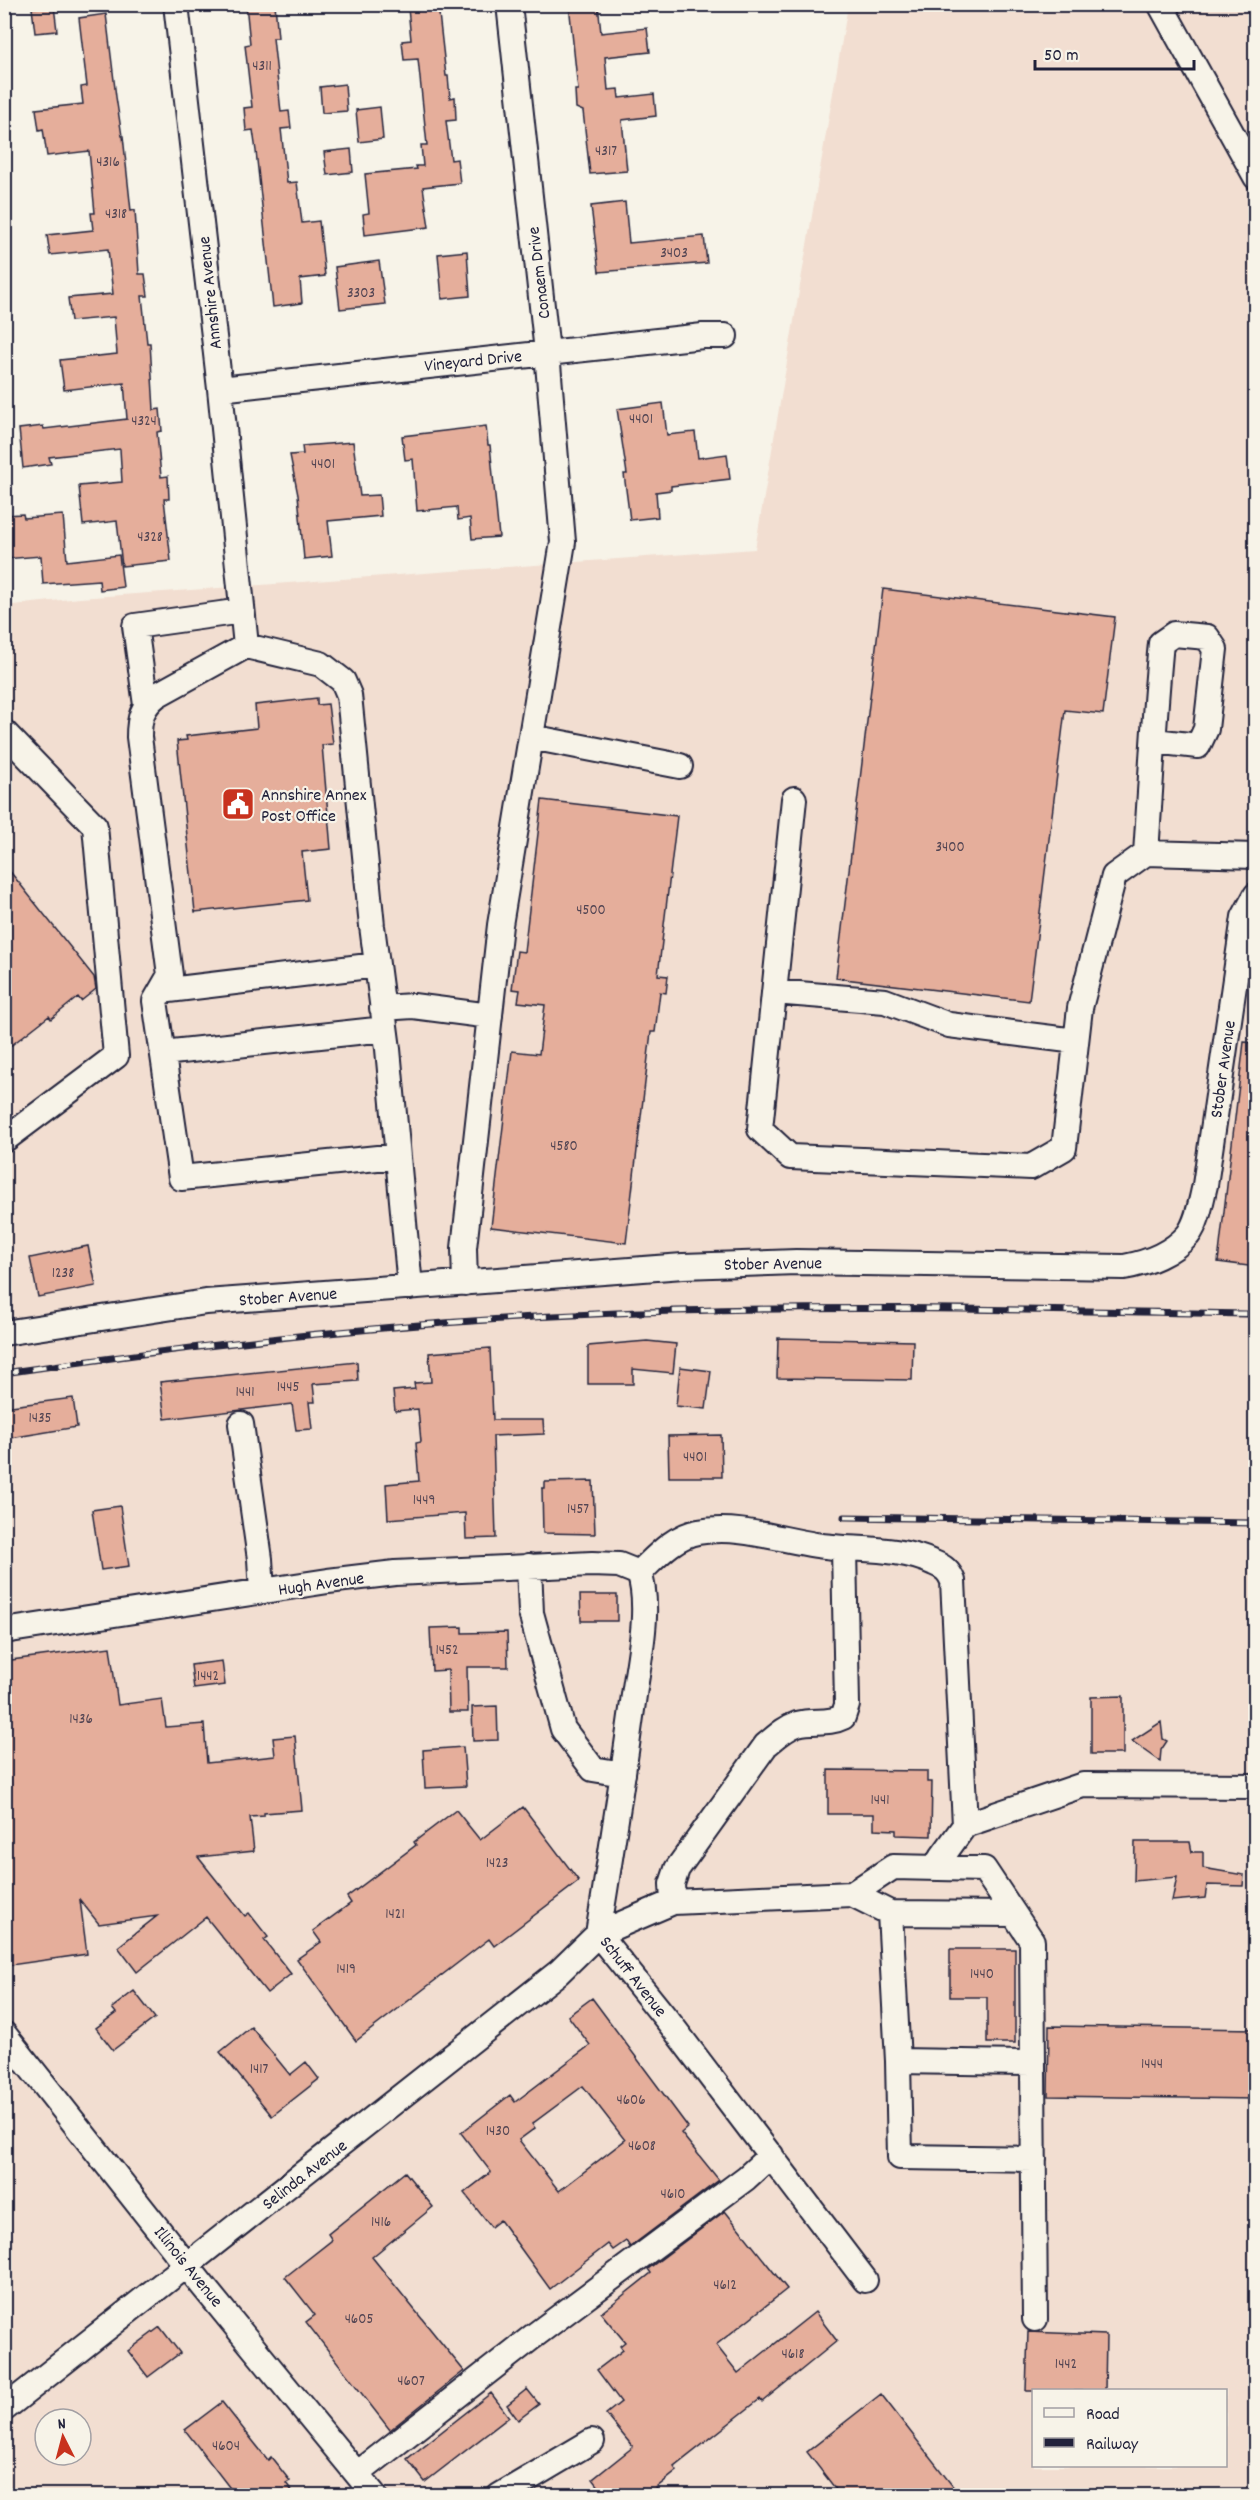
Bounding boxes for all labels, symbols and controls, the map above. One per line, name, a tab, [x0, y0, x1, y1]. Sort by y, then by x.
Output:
scale bar	[1035, 33, 1194, 71]
text: 50 m	[1044, 44, 1079, 69]
house number: 4311	[252, 56, 272, 78]
house number: 4317	[595, 141, 617, 163]
house number: 4316	[96, 152, 120, 174]
house number: 4318	[105, 204, 127, 226]
street label: Conaem Drive	[522, 225, 559, 320]
street label: Annshire Avenue	[193, 235, 230, 351]
house number: 3403	[660, 243, 688, 265]
house number: 3303	[347, 283, 375, 305]
street label: Vineyard Drive	[423, 345, 523, 380]
house number: 4401	[629, 409, 653, 431]
house number: 4324	[131, 411, 157, 433]
house number: 4401	[311, 454, 335, 476]
house number: 4328	[137, 527, 163, 549]
place label: Annshire Annex Post Office	[261, 784, 367, 830]
public building icon: Annshire Annex Post Office	[220, 786, 256, 822]
house number: 3400	[935, 837, 965, 859]
house number: 4500	[576, 900, 606, 922]
street label: Stober Avenue	[1205, 1019, 1244, 1120]
house number: 4580	[550, 1136, 578, 1158]
street label: Stober Avenue	[724, 1252, 823, 1279]
house number: 1238	[52, 1263, 74, 1285]
street label: Stober Avenue	[238, 1283, 338, 1314]
house number: 1445	[277, 1377, 299, 1399]
house number: 1441	[235, 1382, 255, 1404]
house number: 1435	[28, 1408, 52, 1430]
house number: 4401	[683, 1447, 707, 1469]
house number: 1449	[413, 1490, 435, 1512]
house number: 1457	[567, 1499, 589, 1521]
street label: Hugh Avenue	[277, 1567, 366, 1604]
house number: 1452	[435, 1640, 459, 1662]
house number: 1442	[197, 1666, 219, 1688]
house number: 1436	[69, 1709, 93, 1731]
house number: 1441	[870, 1790, 890, 1812]
house number: 1423	[486, 1853, 508, 1875]
house number: 1421	[385, 1904, 405, 1926]
street label: Schuff Avenue	[592, 1932, 672, 2023]
house number: 1419	[336, 1959, 356, 1981]
house number: 1440	[970, 1964, 994, 1986]
house number: 1444	[1141, 2054, 1163, 2076]
house number: 1417	[250, 2059, 269, 2081]
house number: 4606	[616, 2090, 646, 2112]
house number: 1430	[486, 2121, 510, 2143]
street label: Selinda Avenue	[258, 2135, 353, 2217]
house number: 4608	[628, 2136, 656, 2158]
house number: 4610	[660, 2184, 686, 2206]
house number: 1416	[371, 2212, 391, 2234]
street label: Illinois Avenue	[147, 2222, 228, 2314]
house number: 4612	[713, 2275, 737, 2297]
house number: 4605	[345, 2309, 373, 2331]
house number: 4618	[782, 2344, 804, 2366]
house number: 1442	[1055, 2354, 1077, 2376]
house number: 4607	[397, 2371, 425, 2393]
legend	[1032, 2389, 1227, 2467]
text: Road	[1086, 2403, 1120, 2428]
north arrow	[33, 2407, 93, 2467]
text: N	[57, 2413, 67, 2436]
text: Railway	[1086, 2433, 1139, 2458]
house number: 4604	[212, 2436, 240, 2458]

